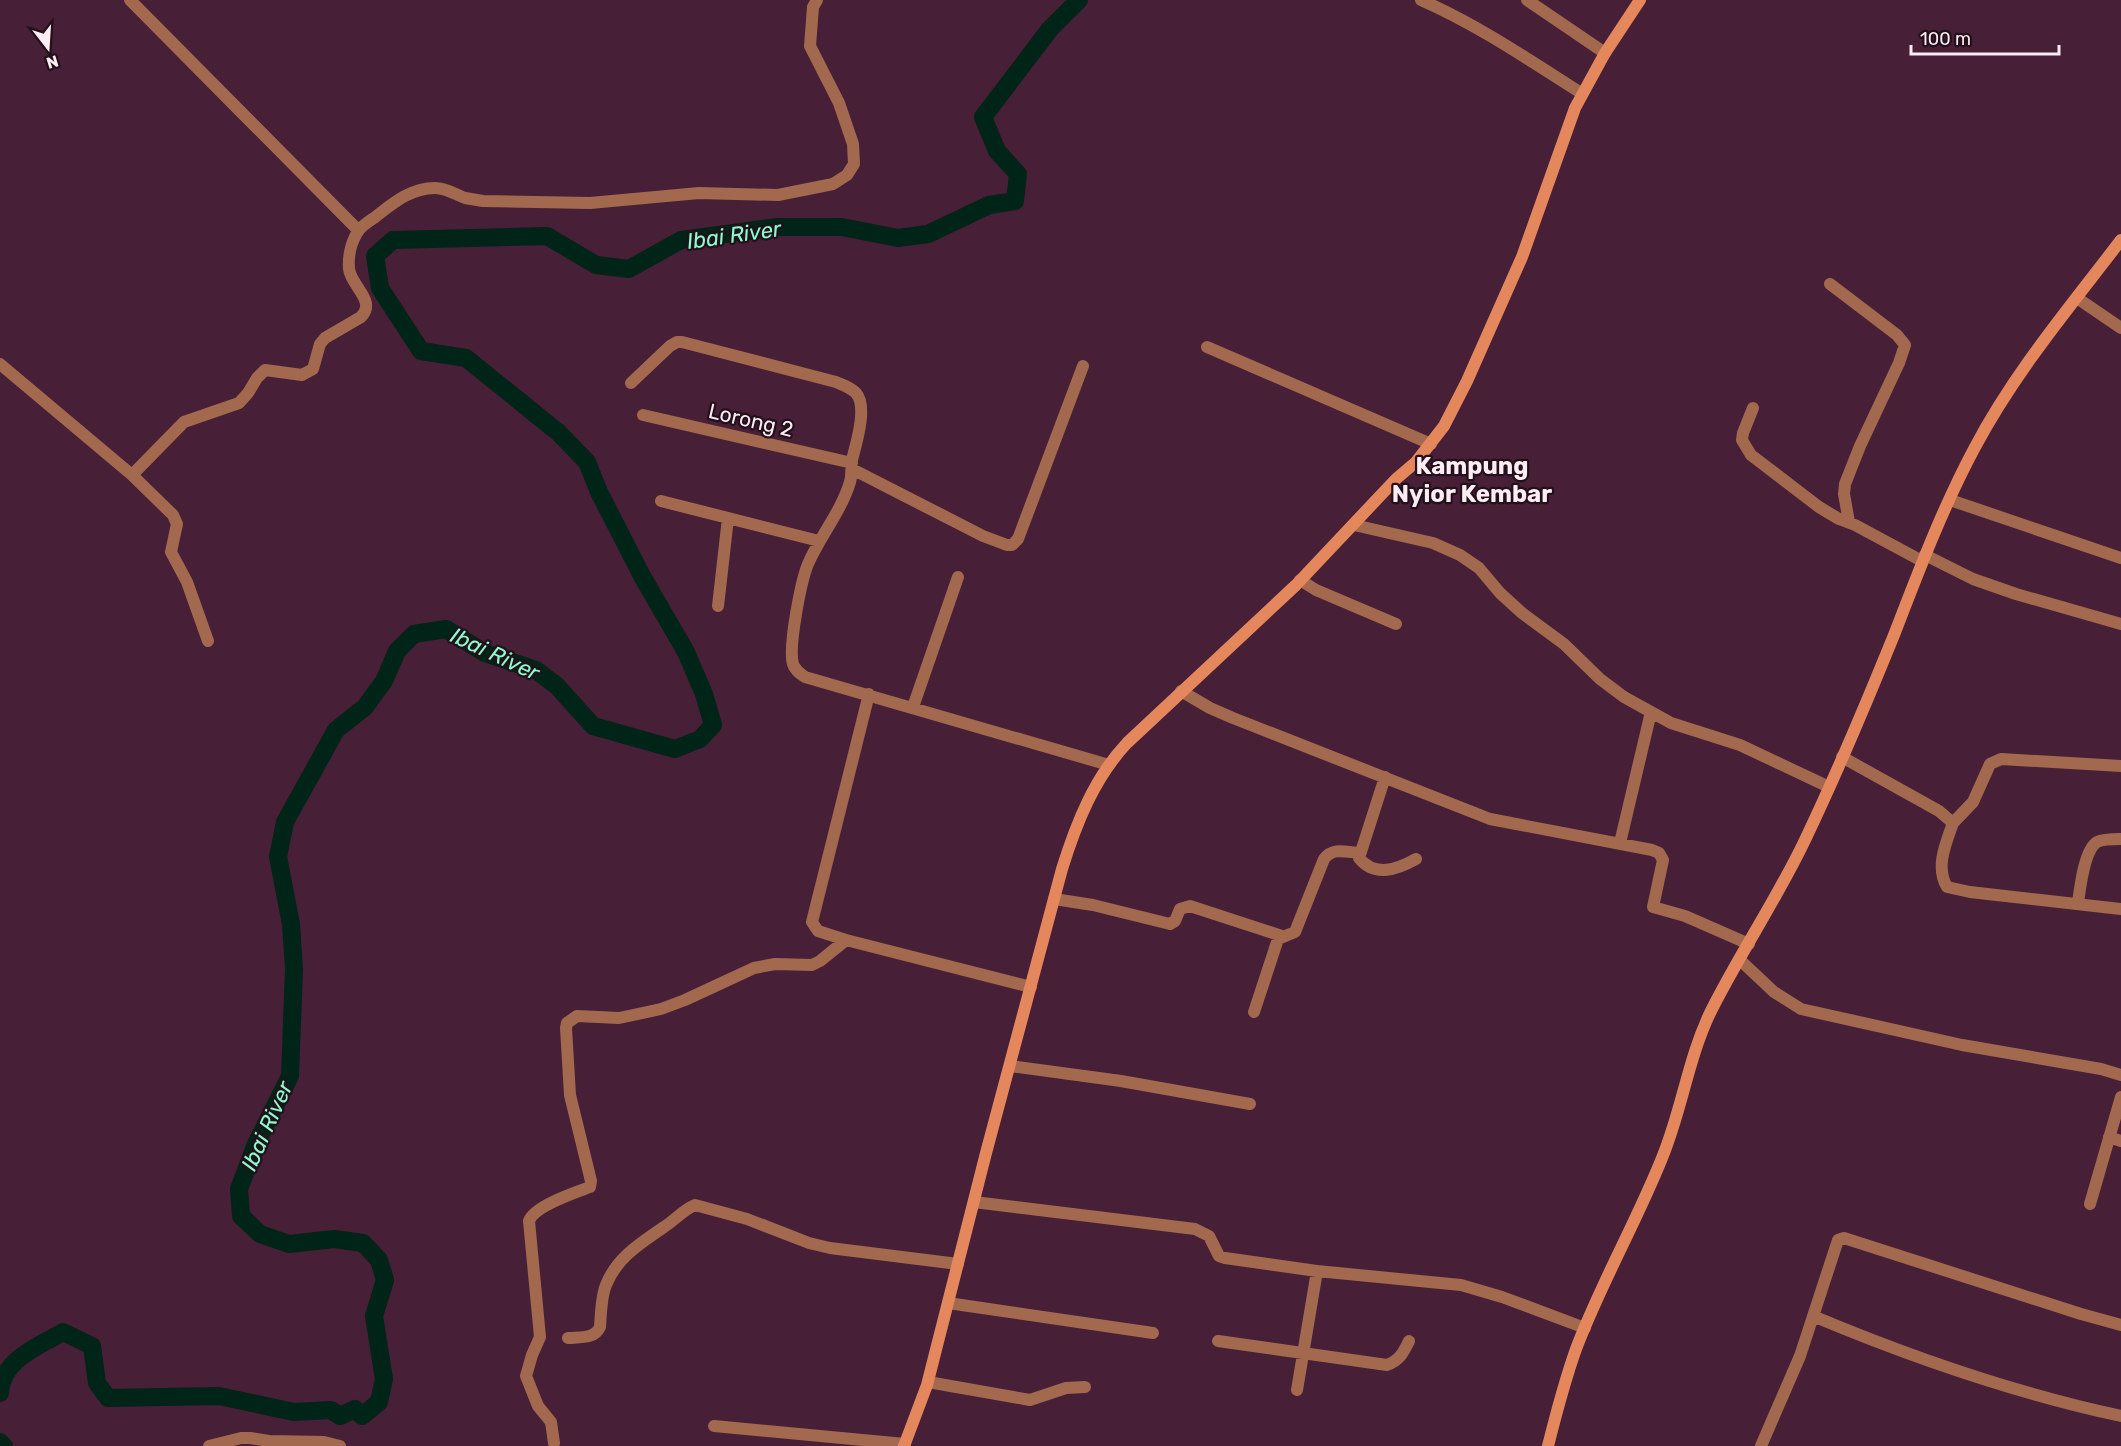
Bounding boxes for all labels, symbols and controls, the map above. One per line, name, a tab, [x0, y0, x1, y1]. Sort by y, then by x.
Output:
north arrow	[18, 18, 78, 78]
scale bar	[1911, 18, 2060, 56]
text: 100 m	[1920, 28, 1971, 50]
text: N	[44, 51, 61, 73]
water label: Ibai River	[685, 215, 785, 255]
street label: Lorong 2	[706, 398, 796, 442]
district label: Kampung Nyior Kembar	[1392, 452, 1552, 508]
water label: Ibai River	[446, 622, 545, 687]
water label: Ibai River	[235, 1076, 299, 1175]

